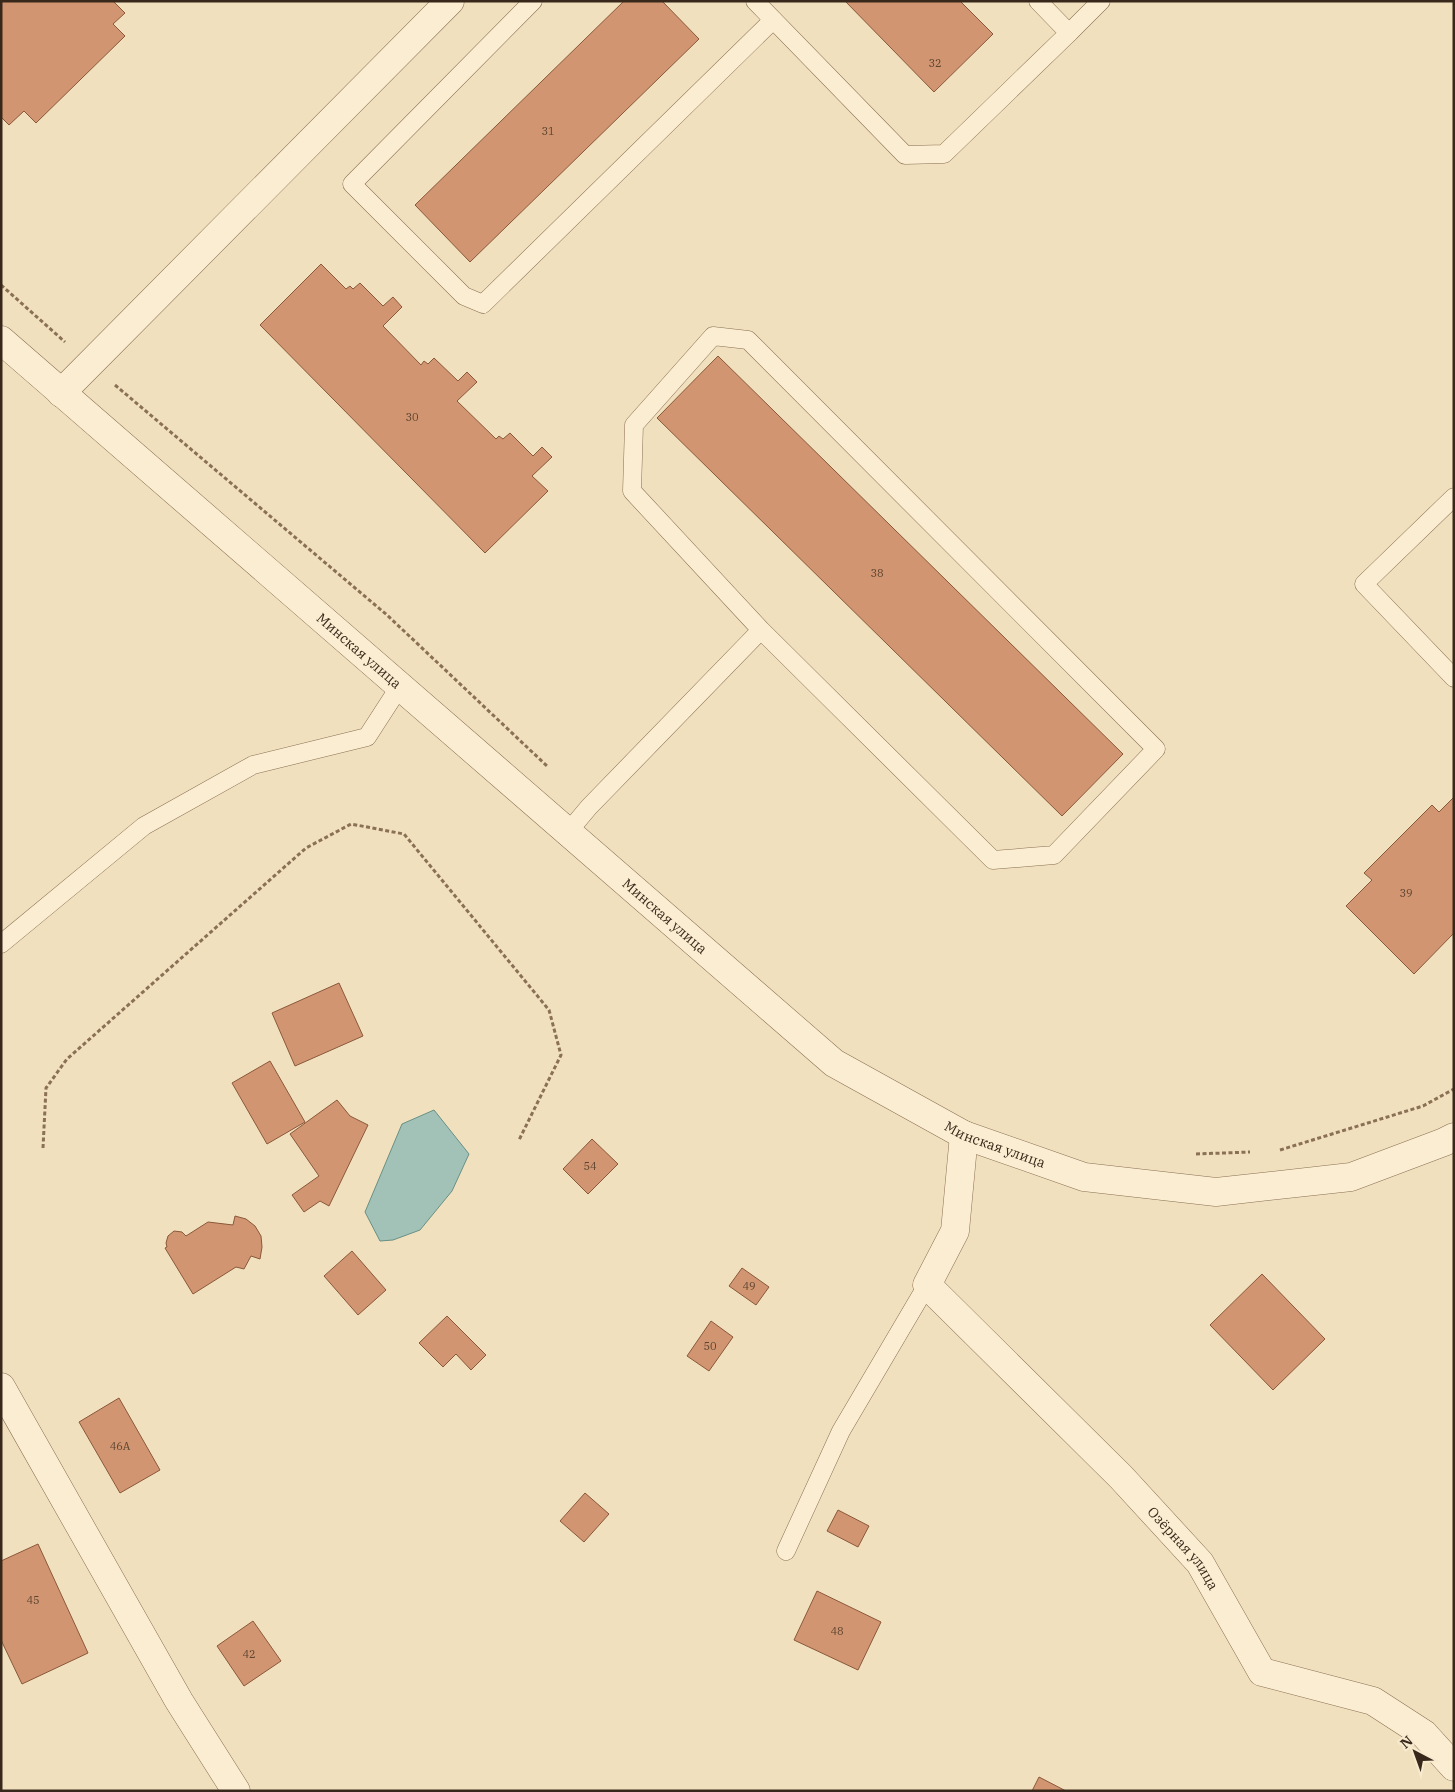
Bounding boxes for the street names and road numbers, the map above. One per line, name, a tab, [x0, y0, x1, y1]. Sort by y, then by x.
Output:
street label: Минская улица	[313, 609, 405, 693]
street label: Минская улица	[619, 874, 711, 958]
street label: Минская улица	[941, 1117, 1048, 1172]
street label: Озёрная улица	[1144, 1503, 1223, 1593]

